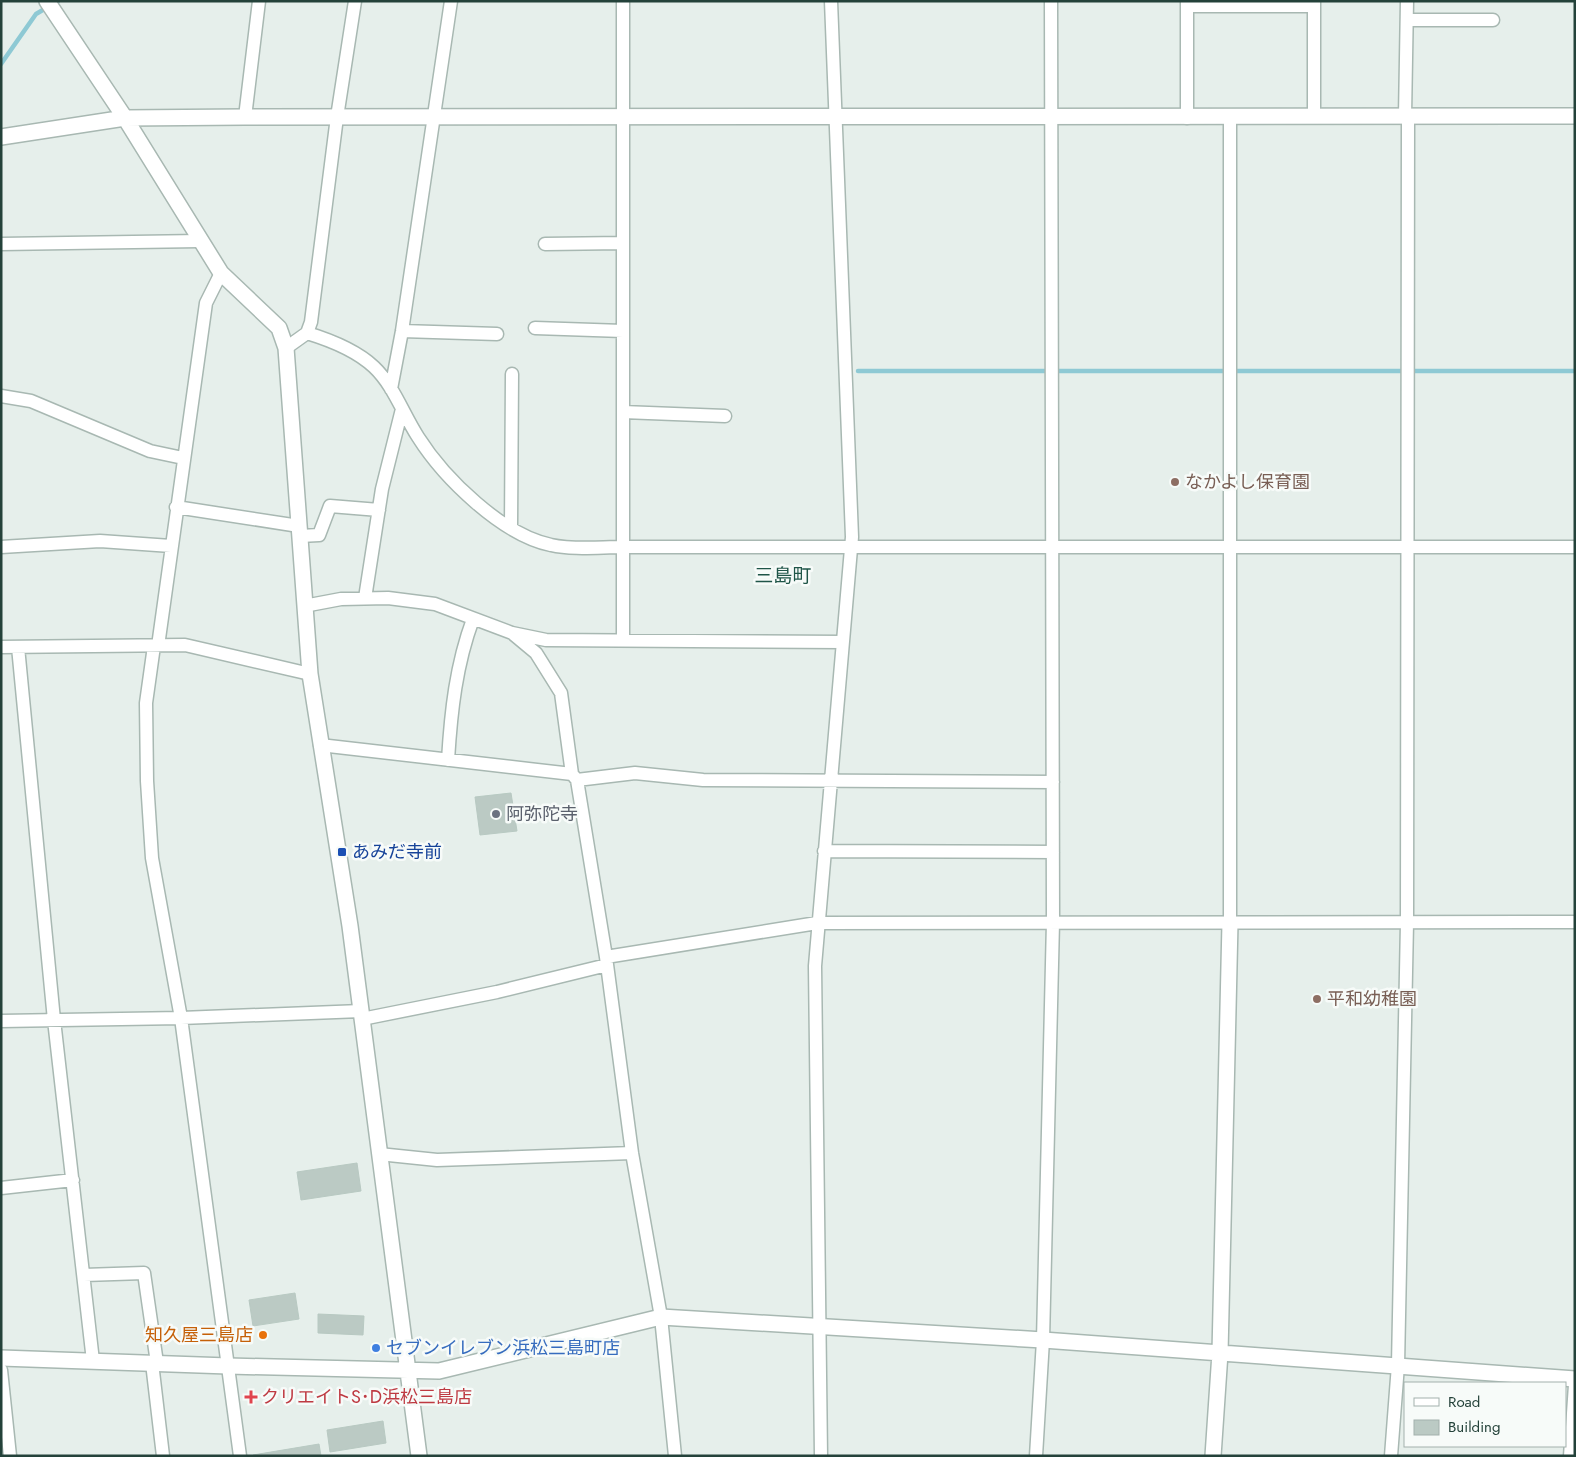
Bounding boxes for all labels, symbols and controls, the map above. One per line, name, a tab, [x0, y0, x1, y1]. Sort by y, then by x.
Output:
place label: なかよし保育園	[1185, 469, 1310, 495]
marker: なかよし保育園	[1169, 476, 1181, 488]
district label: 三島町	[754, 562, 812, 589]
place label: 阿弥陀寺	[506, 801, 578, 827]
marker: 阿弥陀寺	[490, 808, 502, 820]
place label: あみだ寺前	[352, 839, 442, 865]
marker: あみだ寺前	[336, 846, 348, 858]
place label: 平和幼稚園	[1327, 986, 1417, 1012]
marker: 平和幼稚園	[1311, 993, 1323, 1005]
place label: 知久屋三島店	[145, 1322, 253, 1348]
marker: 知久屋三島店	[257, 1329, 269, 1341]
place label: セブンイレブン浜松三島町店	[386, 1335, 620, 1361]
marker: セブンイレブン浜松三島町店	[370, 1342, 382, 1354]
legend	[1404, 1382, 1566, 1447]
place label: クリエイトS･D浜松三島店	[261, 1384, 472, 1410]
marker: クリエイトS･D浜松三島店	[245, 1391, 257, 1403]
text: Road	[1448, 1391, 1480, 1413]
text: Building	[1448, 1416, 1500, 1438]

